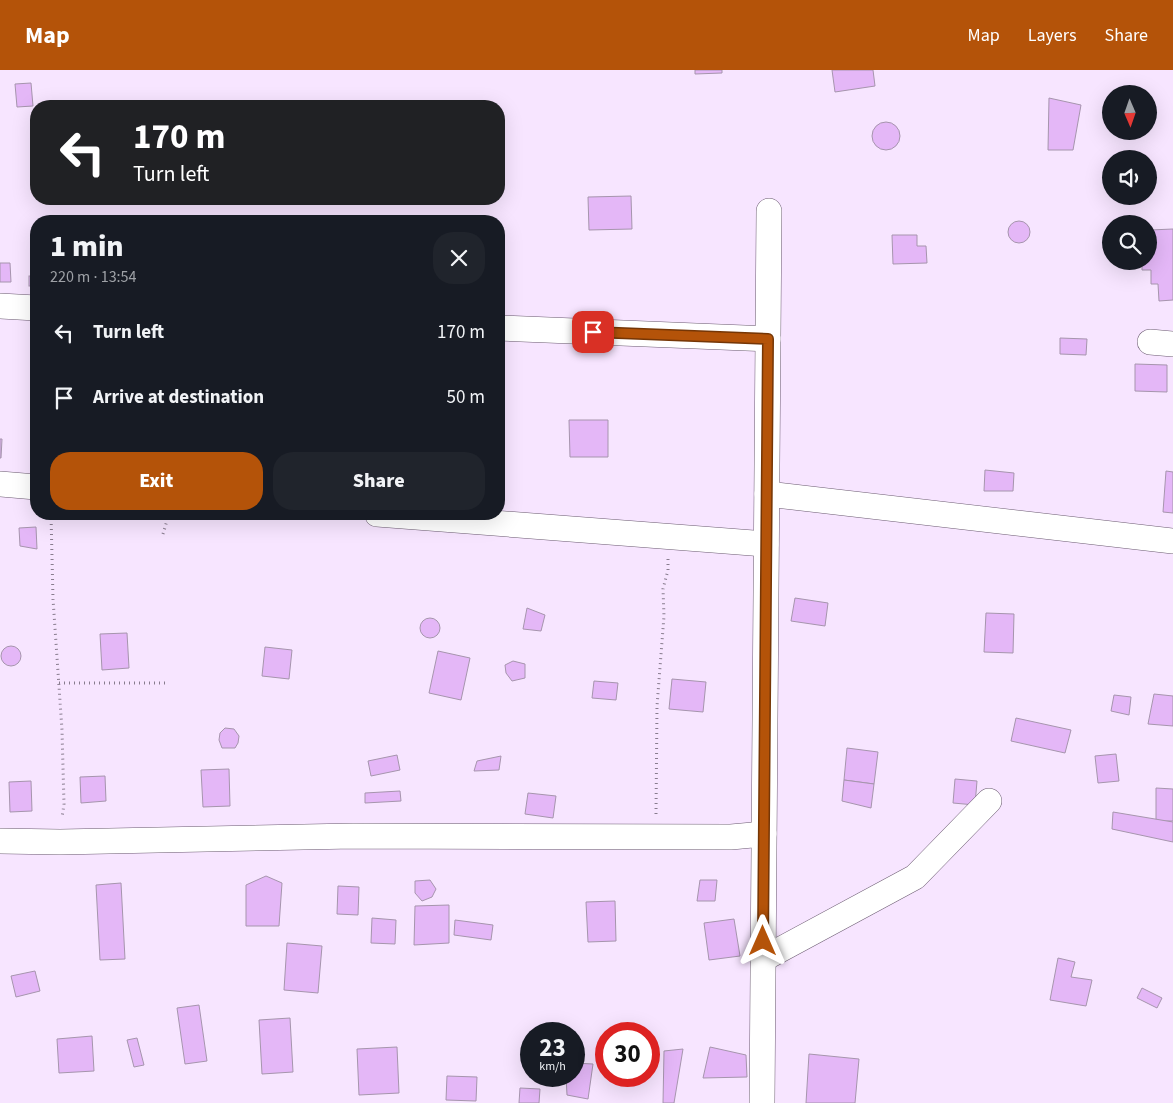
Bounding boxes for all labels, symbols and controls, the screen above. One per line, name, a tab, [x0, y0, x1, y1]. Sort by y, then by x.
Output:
text: Map	[25, 18, 70, 53]
text: Map	[968, 23, 1000, 48]
text: Layers	[1028, 23, 1077, 48]
text: Share	[1105, 23, 1148, 48]
north arrow	[1102, 85, 1158, 140]
map controls	[1102, 85, 1157, 270]
text: 170 m	[133, 112, 225, 162]
icon: left	[50, 120, 115, 185]
button: sound	[1102, 150, 1157, 205]
text: Turn left	[133, 158, 209, 190]
button: search	[1102, 215, 1157, 270]
text: 1 min	[50, 225, 124, 268]
button: close	[433, 232, 485, 284]
text: 220 m · 13:54	[50, 266, 137, 288]
pin	[572, 311, 614, 353]
icon: arrive	[579, 318, 607, 346]
icon: left	[50, 319, 78, 347]
text: Turn left	[93, 319, 164, 346]
text: 170 m	[437, 319, 485, 346]
icon: arrive	[50, 384, 78, 412]
text: Arrive at destination	[93, 384, 264, 411]
text: 50 m	[447, 384, 485, 411]
button: Exit	[50, 452, 263, 510]
button: Share	[273, 452, 485, 510]
position arrow	[736, 914, 788, 966]
speed limit sign: 30	[595, 1022, 660, 1087]
text: 23	[539, 1030, 566, 1066]
text: km/h	[539, 1058, 566, 1075]

